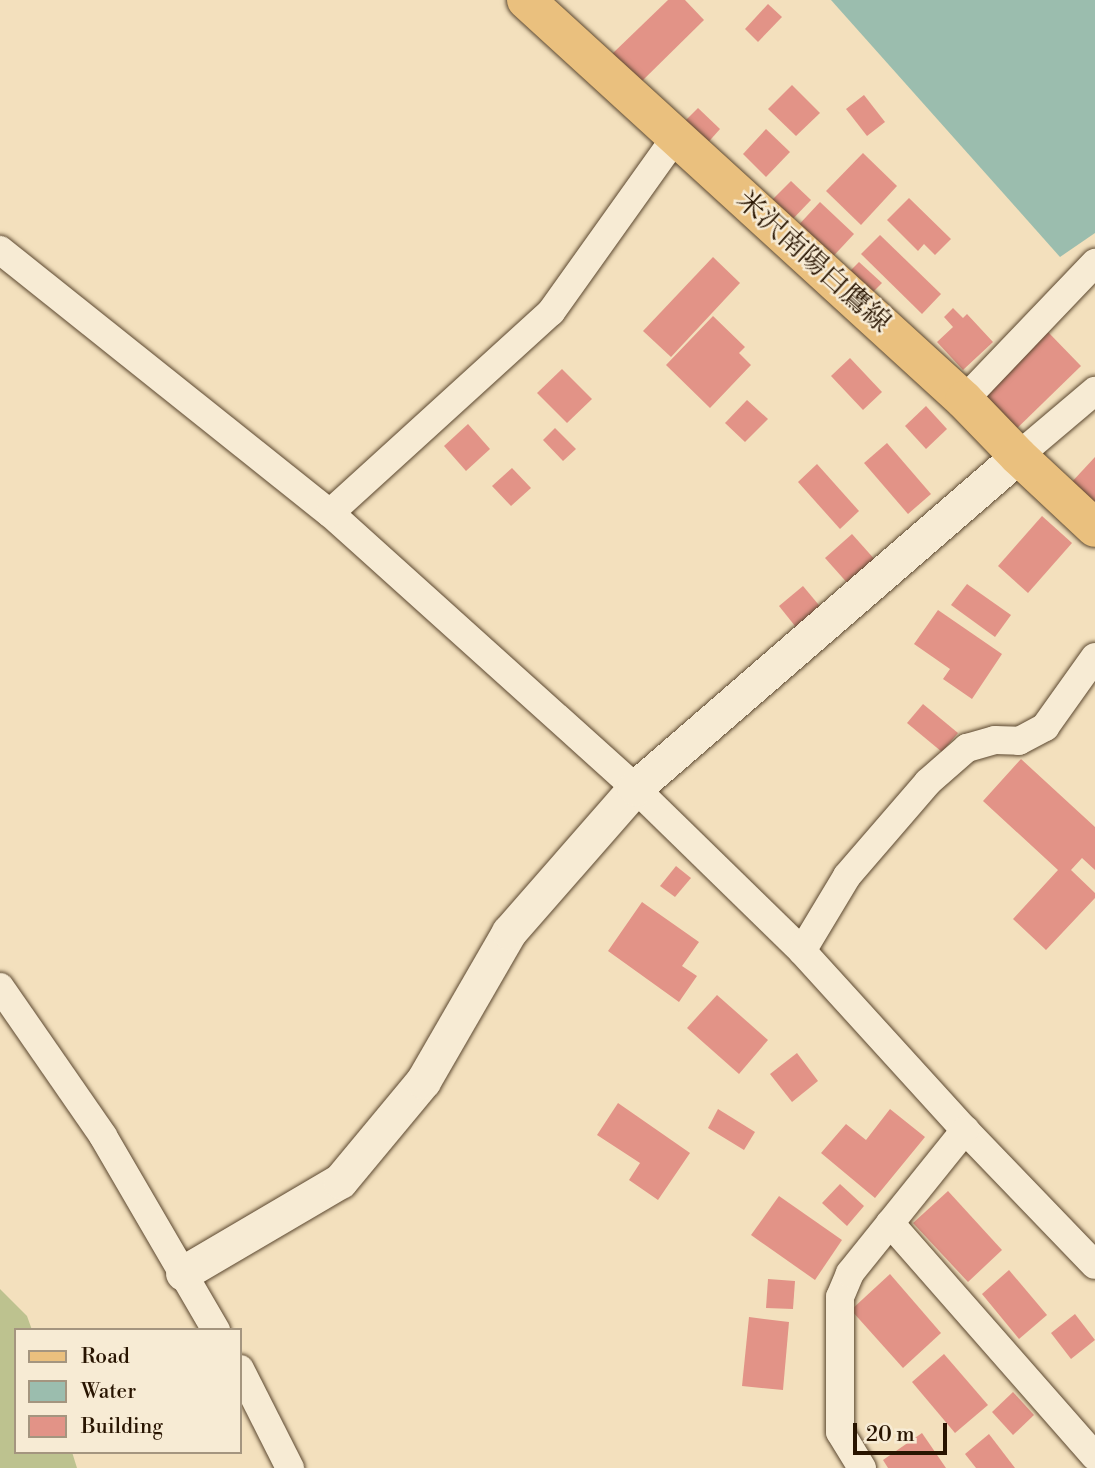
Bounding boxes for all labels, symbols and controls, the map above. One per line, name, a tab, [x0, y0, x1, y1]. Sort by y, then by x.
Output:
street label: 米沢南陽白鷹線	[729, 184, 897, 340]
legend	[14, 1328, 242, 1454]
text: Road	[81, 1344, 130, 1370]
text: Water	[81, 1379, 136, 1405]
scale bar	[857, 1408, 951, 1452]
text: Building	[81, 1414, 163, 1440]
text: 20 m	[866, 1422, 915, 1448]

